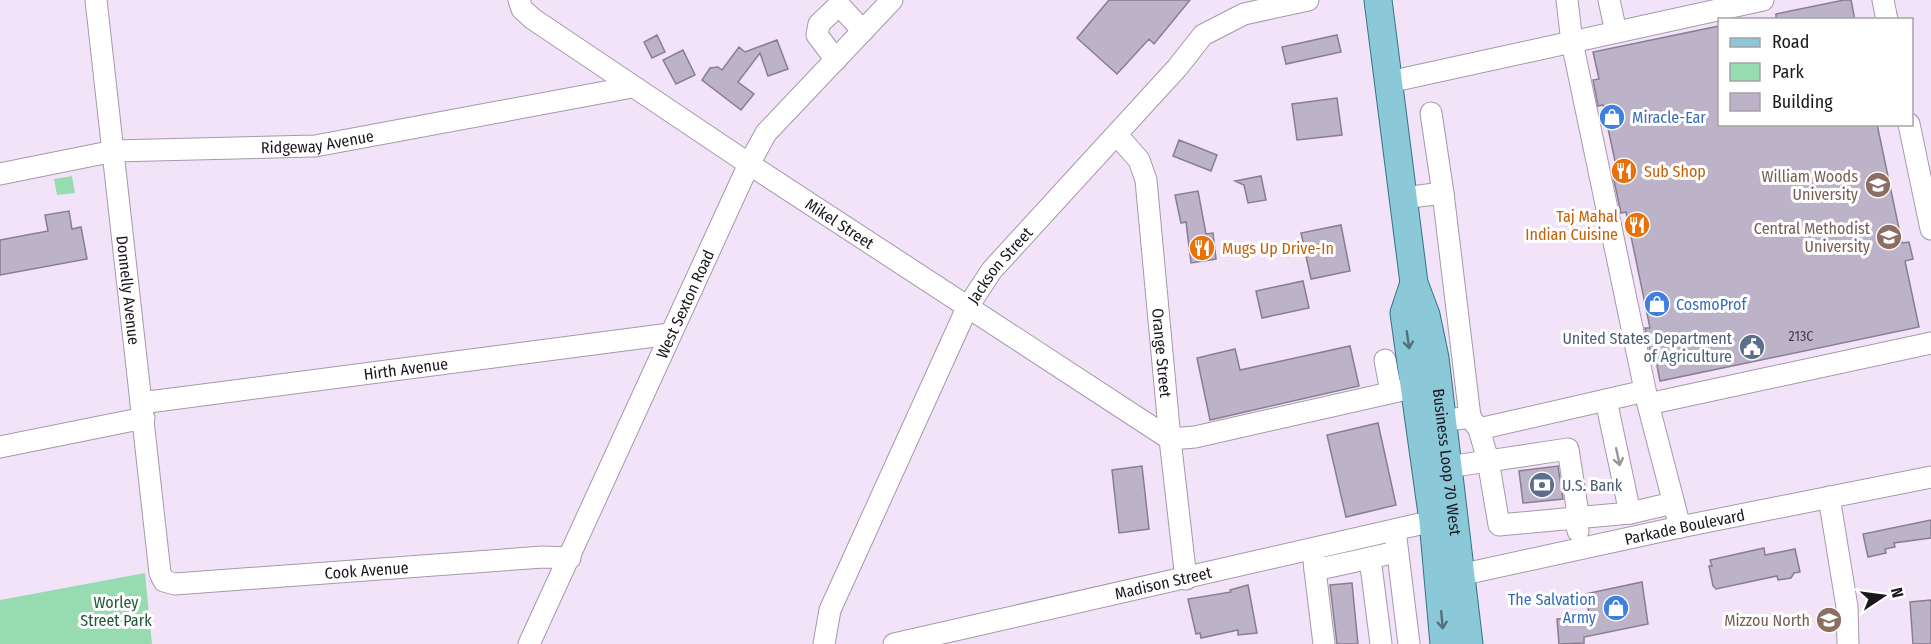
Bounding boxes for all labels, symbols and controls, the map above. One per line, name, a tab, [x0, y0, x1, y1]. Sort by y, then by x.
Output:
legend	[1718, 18, 1913, 126]
text: Road	[1772, 31, 1809, 53]
text: Park	[1772, 61, 1805, 83]
text: Building	[1772, 91, 1833, 113]
shop icon: Miracle-Ear	[1597, 102, 1627, 132]
place label: Miracle-Ear	[1632, 108, 1706, 127]
street label: Ridgeway Avenue	[261, 126, 375, 157]
restaurant icon: Sub Shop	[1609, 156, 1639, 186]
place label: Sub Shop	[1644, 162, 1706, 181]
place label: William Woods University	[1762, 167, 1859, 204]
school or university icon: William Woods University	[1863, 170, 1893, 200]
street label: Mikel Street	[802, 194, 878, 253]
place label: Taj Mahal Indian Cuisine	[1525, 207, 1618, 244]
restaurant icon: Taj Mahal Indian Cuisine	[1622, 210, 1652, 240]
place label: Central Methodist University	[1754, 219, 1871, 256]
school or university icon: Central Methodist University	[1874, 222, 1904, 252]
street label: Jackson Street	[963, 223, 1037, 307]
restaurant icon: Mugs Up Drive-In	[1187, 233, 1217, 263]
street label: Donnelly Avenue	[112, 235, 143, 346]
place label: Mugs Up Drive-In	[1222, 239, 1334, 258]
street label: West Sexton Road	[652, 247, 718, 361]
shop icon: CosmoProf	[1642, 289, 1672, 319]
place label: CosmoProf	[1676, 295, 1747, 314]
street label: Orange Street	[1148, 307, 1175, 399]
house number: 213C	[1789, 328, 1813, 345]
one-way arrow	[1402, 329, 1413, 349]
place label: United States Department of Agriculture	[1562, 329, 1733, 366]
public building icon: United States Department of Agriculture	[1737, 332, 1767, 362]
street label: Hirth Avenue	[363, 354, 449, 384]
street label: Business Loop 70 West	[1429, 387, 1465, 537]
one-way arrow	[1613, 446, 1624, 466]
bank icon: U.S. Bank	[1527, 470, 1557, 500]
place label: U.S. Bank	[1562, 476, 1623, 495]
street label: Parkade Boulevard	[1623, 505, 1746, 549]
street label: Cook Avenue	[324, 558, 409, 583]
street label: Madison Street	[1113, 563, 1214, 603]
north arrow	[1853, 566, 1913, 626]
text: N	[1887, 586, 1907, 600]
place label: The Salvation Army	[1508, 590, 1597, 627]
park label: Worley Street Park	[80, 593, 152, 630]
shop icon: The Salvation Army	[1601, 593, 1631, 623]
school or university icon: Mizzou North	[1814, 605, 1844, 635]
one-way arrow	[1437, 609, 1448, 629]
place label: Mizzou North	[1724, 611, 1810, 630]

